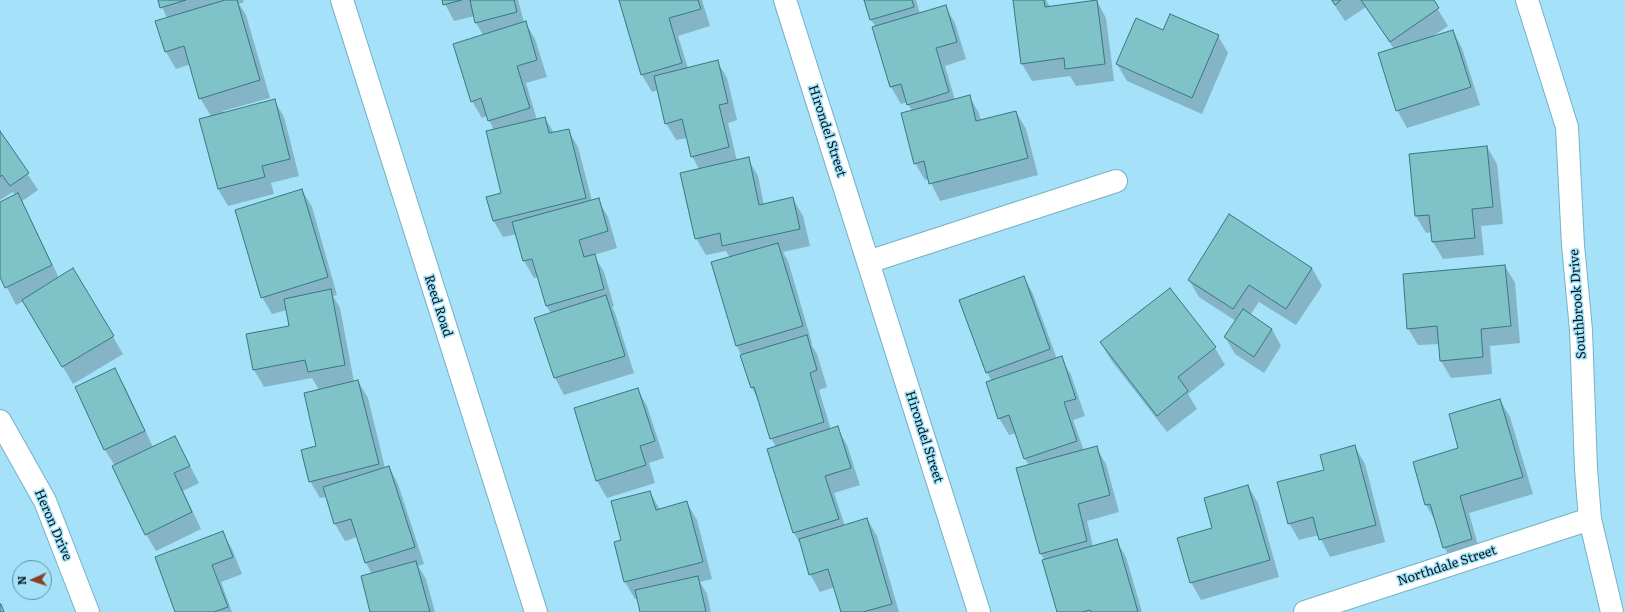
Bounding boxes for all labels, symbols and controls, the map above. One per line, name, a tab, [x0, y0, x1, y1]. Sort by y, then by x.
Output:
street label: Hirondel Street	[805, 83, 849, 179]
street label: Southbrook Drive	[1566, 249, 1590, 359]
street label: Reed Road	[421, 273, 455, 339]
street label: Hirondel Street	[902, 389, 946, 485]
street label: Heron Drive	[31, 487, 75, 563]
street label: Northdale Street	[1395, 543, 1499, 589]
north arrow	[12, 560, 52, 600]
text: N	[13, 576, 29, 586]

